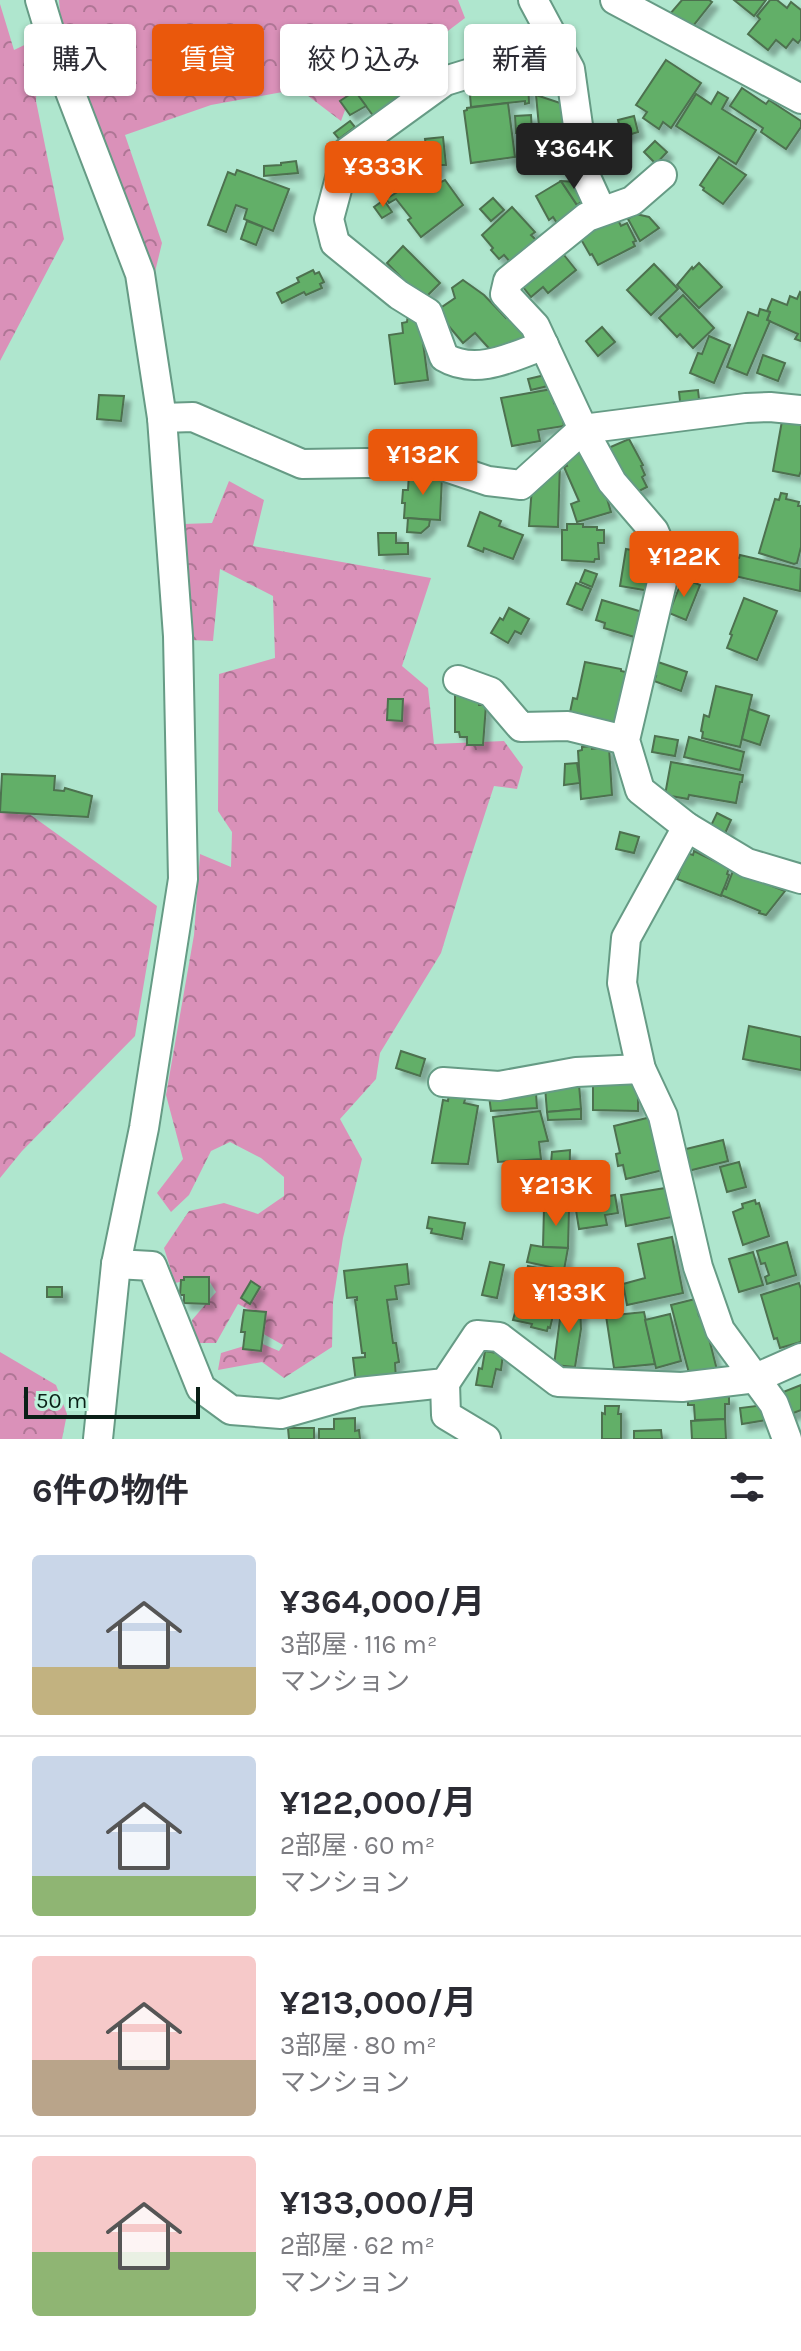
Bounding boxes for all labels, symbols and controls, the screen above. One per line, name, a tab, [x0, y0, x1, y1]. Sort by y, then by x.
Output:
chip: 購入	[24, 24, 136, 96]
chip: 賃貸	[152, 24, 264, 96]
chip: 絞り込み	[280, 24, 448, 96]
chip: 新着	[464, 24, 576, 96]
pin: ¥364K	[518, 123, 630, 191]
text: ¥364K	[534, 133, 614, 164]
pin: ¥333K	[327, 141, 439, 209]
text: ¥333K	[343, 151, 423, 182]
pin: ¥132K	[367, 429, 479, 497]
text: ¥132K	[386, 439, 460, 470]
pin: ¥122K	[628, 531, 740, 599]
text: ¥122K	[648, 541, 720, 572]
pin: ¥213K	[500, 1160, 612, 1228]
text: ¥213K	[519, 1170, 593, 1201]
pin: ¥133K	[513, 1267, 625, 1335]
text: ¥133K	[532, 1277, 606, 1308]
scale bar	[24, 1383, 200, 1419]
text: 50 m	[36, 1388, 87, 1414]
icon: filters	[725, 1465, 769, 1509]
text: 6件の物件	[32, 1471, 189, 1511]
text: ¥364,000/月	[280, 1582, 485, 1622]
icon: home	[96, 1587, 192, 1683]
text: 3部屋 · 116 m²	[280, 1629, 437, 1660]
text: マンション	[280, 1666, 410, 1697]
text: ¥122,000/月	[280, 1783, 476, 1823]
icon: home	[96, 1788, 192, 1884]
text: 2部屋 · 60 m²	[280, 1830, 435, 1861]
text: マンション	[280, 1867, 410, 1898]
text: ¥213,000/月	[280, 1983, 477, 2023]
icon: home	[96, 1988, 192, 2084]
text: 3部屋 · 80 m²	[280, 2030, 437, 2061]
text: マンション	[280, 2067, 410, 2098]
text: ¥133,000/月	[280, 2183, 478, 2223]
icon: home	[96, 2188, 192, 2284]
text: 2部屋 · 62 m²	[280, 2230, 435, 2261]
text: マンション	[280, 2267, 410, 2298]

